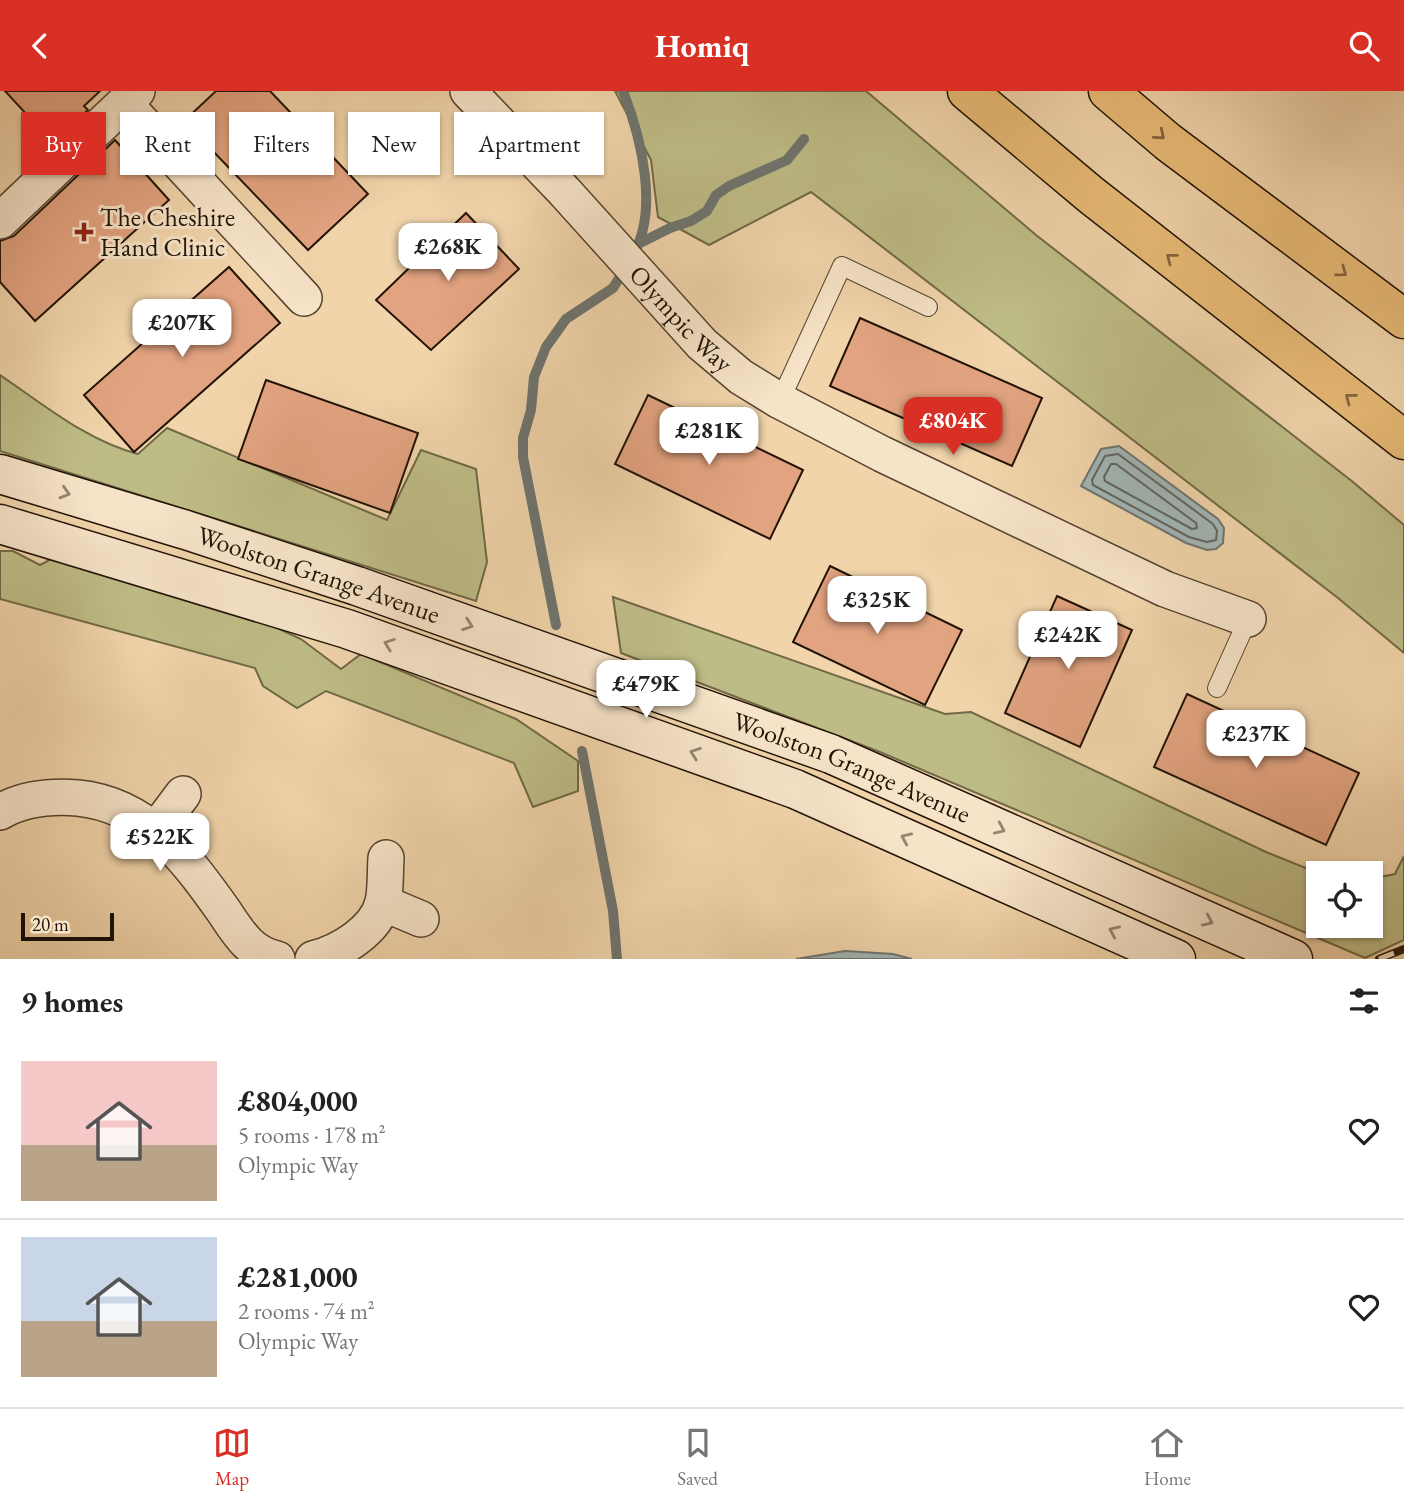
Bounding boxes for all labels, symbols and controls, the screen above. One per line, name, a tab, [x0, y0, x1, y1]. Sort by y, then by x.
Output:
text: Homiq	[655, 25, 749, 67]
icon: back	[21, 27, 59, 65]
icon: search	[1345, 27, 1383, 65]
chip: Buy	[21, 112, 106, 175]
chip: Rent	[120, 112, 215, 175]
chip: Filters	[229, 112, 334, 175]
chip: New	[348, 112, 440, 175]
chip: Apartment	[454, 112, 604, 175]
one-way arrow	[1152, 127, 1165, 139]
place label: The Cheshire Hand Clinic	[100, 200, 235, 264]
marker: The Cheshire Hand Clinic	[74, 222, 94, 242]
pin: £268K	[399, 223, 497, 283]
text: £268K	[414, 231, 482, 261]
one-way arrow	[1166, 253, 1179, 266]
street label: Olympic Way	[622, 258, 740, 380]
one-way arrow	[1334, 264, 1347, 277]
pin: £207K	[133, 299, 231, 359]
text: £207K	[148, 307, 216, 337]
one-way arrow	[1346, 393, 1358, 406]
pin: £804K	[904, 397, 1002, 457]
text: £804K	[919, 405, 987, 435]
pin: £281K	[660, 407, 758, 467]
text: £281K	[675, 415, 743, 445]
one-way arrow	[59, 485, 71, 500]
street label: Woolston Grange Avenue	[193, 518, 445, 631]
pin: £325K	[828, 577, 926, 636]
text: £325K	[843, 584, 911, 614]
pin: £242K	[1019, 611, 1117, 671]
one-way arrow	[461, 617, 473, 631]
text: £242K	[1034, 619, 1102, 649]
one-way arrow	[383, 638, 395, 652]
pin: £479K	[597, 661, 695, 720]
text: £479K	[612, 668, 680, 698]
street label: Woolston Grange Avenue	[728, 703, 976, 831]
pin: £237K	[1207, 711, 1305, 770]
text: £237K	[1222, 718, 1290, 748]
one-way arrow	[690, 747, 702, 761]
pin: £522K	[111, 813, 209, 873]
text: £522K	[126, 821, 194, 851]
one-way arrow	[993, 821, 1005, 835]
one-way arrow	[901, 832, 913, 846]
map controls	[1306, 861, 1383, 938]
button: locate	[1306, 861, 1383, 938]
scale bar	[21, 910, 114, 942]
text: 20 m	[32, 912, 69, 937]
one-way arrow	[1201, 913, 1213, 927]
one-way arrow	[1109, 925, 1121, 939]
text: 9 homes	[21, 982, 123, 1021]
icon: filters	[1345, 982, 1383, 1020]
text: £804,000	[238, 1081, 358, 1120]
icon: home	[77, 1089, 161, 1173]
icon: heart	[1345, 1112, 1383, 1150]
text: 5 rooms · 178 m²	[238, 1120, 386, 1150]
text: Olympic Way	[238, 1150, 358, 1180]
text: £281,000	[238, 1257, 358, 1296]
icon: home	[77, 1265, 161, 1349]
icon: heart	[1345, 1288, 1383, 1326]
text: 2 rooms · 74 m²	[238, 1296, 375, 1326]
text: Olympic Way	[238, 1326, 358, 1356]
tab: Map	[213, 1424, 251, 1491]
tab: Saved	[677, 1424, 718, 1491]
tab: Home	[1144, 1424, 1191, 1491]

